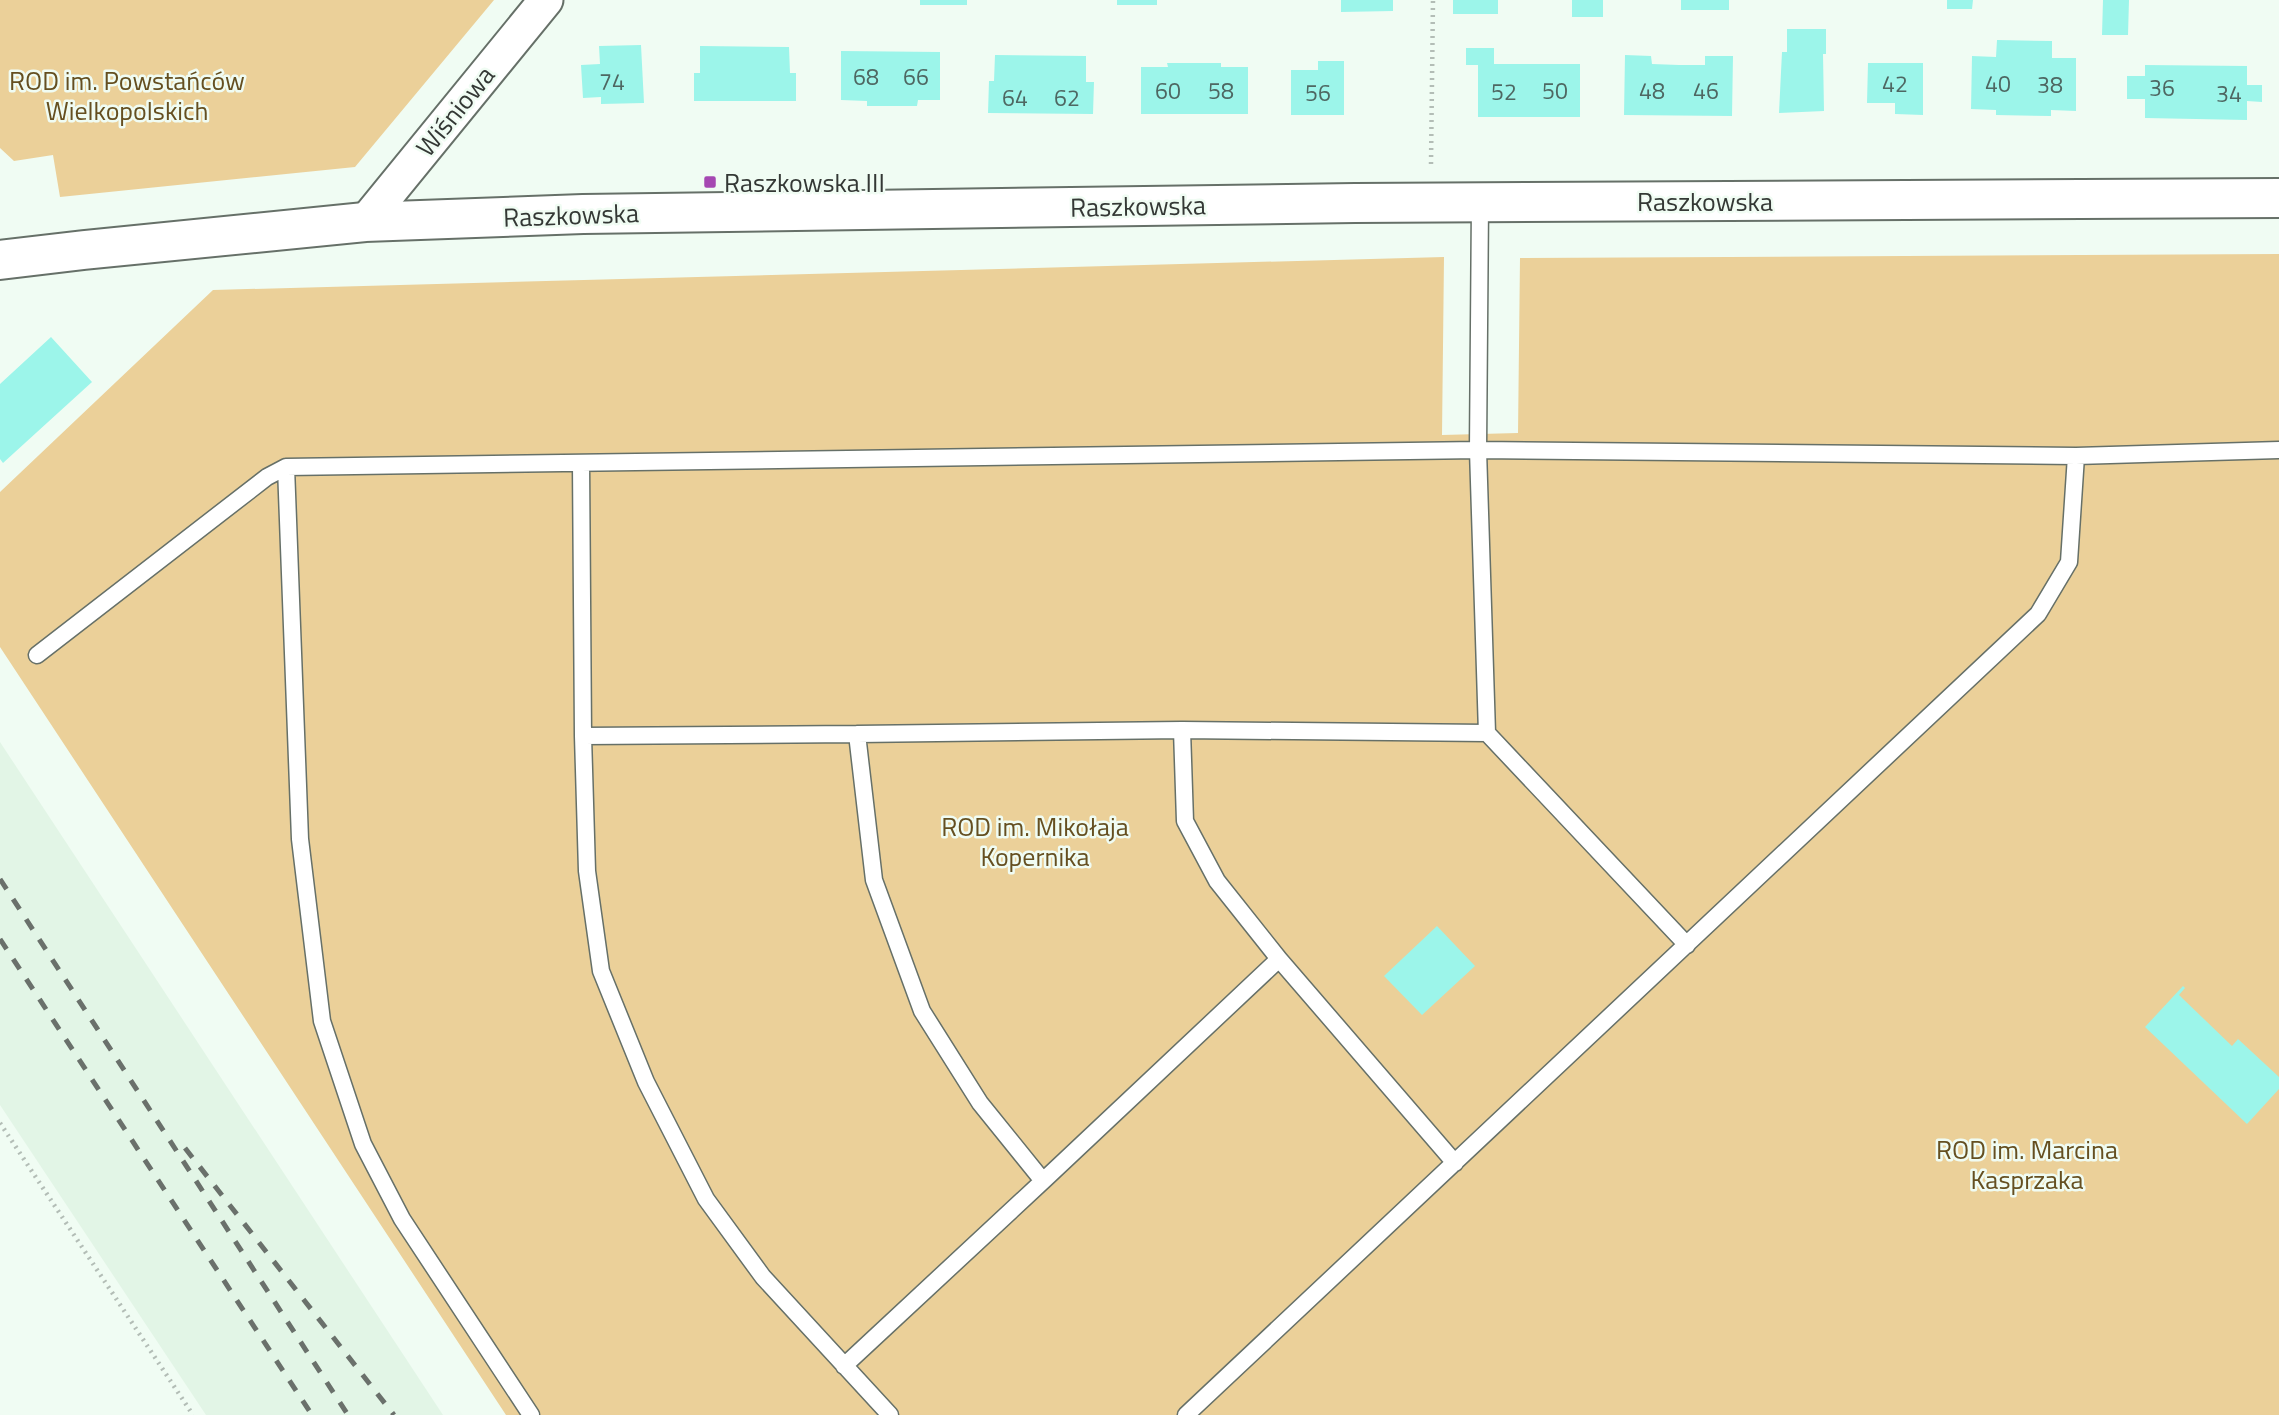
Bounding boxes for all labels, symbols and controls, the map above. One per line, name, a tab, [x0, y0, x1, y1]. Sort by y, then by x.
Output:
street label: Wiśniowa	[406, 57, 504, 165]
house number: 68	[853, 59, 879, 94]
house number: 66	[903, 59, 929, 94]
park label: ROD im. Powstańców Wielkopolskich	[9, 61, 245, 130]
house number: 74	[599, 64, 625, 99]
house number: 42	[1882, 66, 1908, 101]
house number: 40	[1985, 66, 2011, 101]
house number: 38	[2037, 67, 2063, 102]
house number: 36	[2149, 70, 2175, 105]
house number: 60	[1155, 73, 1181, 108]
house number: 58	[1208, 73, 1234, 108]
house number: 50	[1542, 73, 1568, 108]
house number: 48	[1639, 73, 1665, 108]
house number: 46	[1693, 73, 1719, 108]
house number: 52	[1491, 74, 1517, 109]
house number: 56	[1305, 75, 1331, 110]
house number: 34	[2216, 76, 2242, 111]
house number: 64	[1002, 80, 1028, 115]
house number: 62	[1054, 80, 1080, 115]
place label: Raszkowska III	[724, 163, 885, 202]
marker: Raszkowska III	[702, 174, 718, 190]
street label: Raszkowska	[1637, 182, 1773, 221]
street label: Raszkowska	[1070, 185, 1206, 227]
street label: Raszkowska	[502, 193, 640, 237]
park label: ROD im. Mikołaja Kopernika	[941, 807, 1129, 876]
park label: ROD im. Marcina Kasprzaka	[1936, 1130, 2118, 1199]

